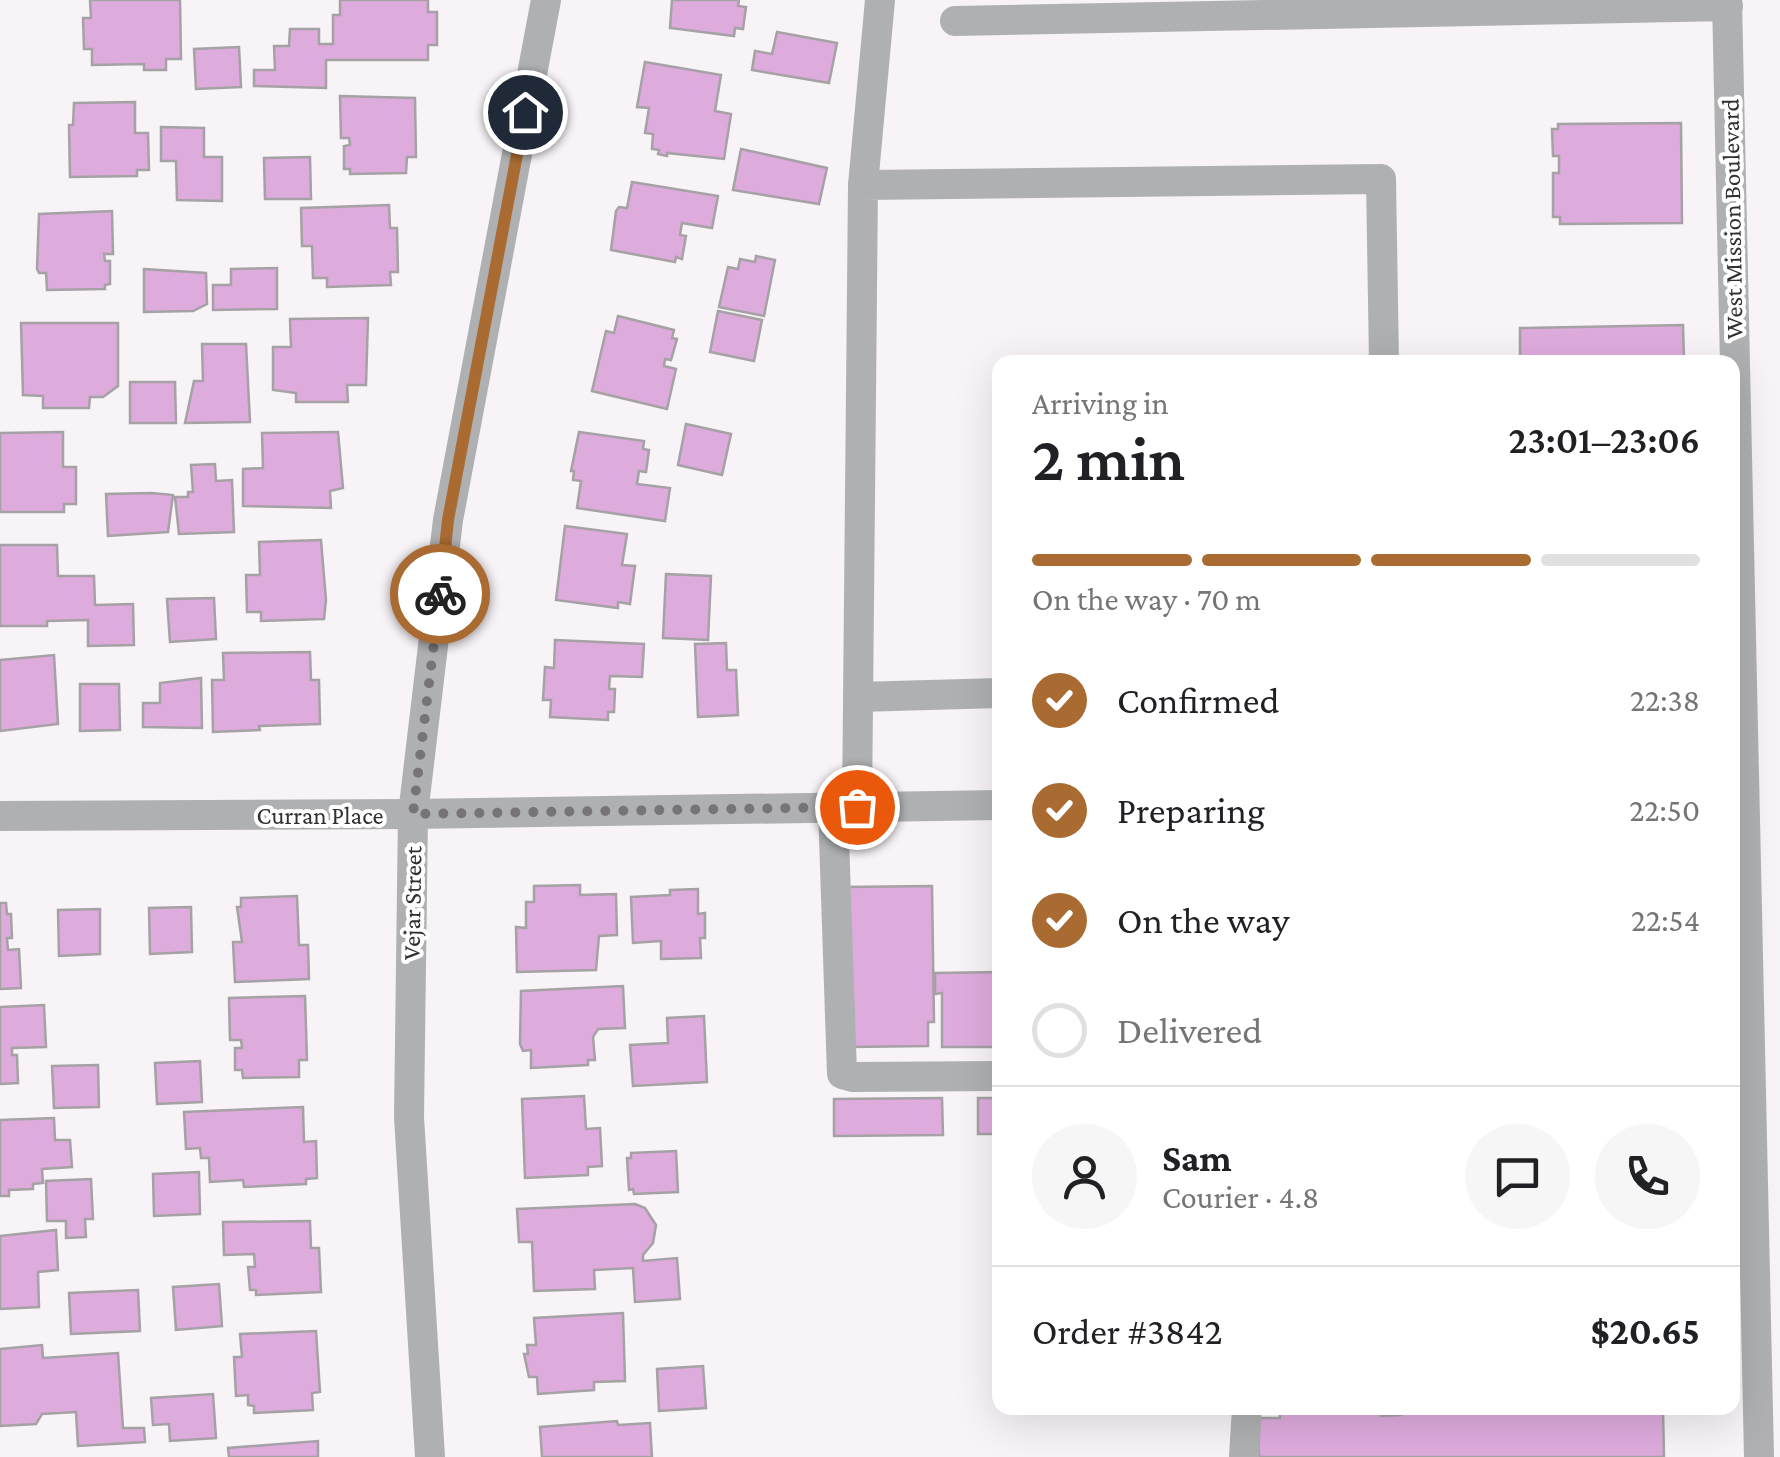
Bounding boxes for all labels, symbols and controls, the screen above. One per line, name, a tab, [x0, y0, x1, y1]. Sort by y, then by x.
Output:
pin	[483, 70, 568, 155]
icon: home	[498, 85, 553, 140]
street label: West Mission Boulevard	[1716, 98, 1748, 340]
text: Arriving in	[1032, 385, 1169, 421]
text: 23:01–23:06	[1509, 419, 1700, 461]
text: 2 min	[1032, 422, 1185, 494]
courier	[390, 544, 490, 644]
icon: bike	[413, 567, 468, 622]
text: On the way · 70 m	[1032, 581, 1261, 617]
icon: check	[1032, 673, 1087, 728]
text: Confirmed	[1117, 679, 1280, 721]
text: 22:38	[1630, 682, 1700, 718]
pin	[815, 765, 900, 850]
icon: bag	[830, 780, 885, 835]
icon: check	[1032, 783, 1087, 838]
text: Preparing	[1117, 789, 1265, 831]
text: 22:50	[1629, 792, 1700, 828]
street label: Curran Place	[257, 802, 383, 829]
street label: Vejar Street	[398, 845, 428, 960]
icon: check	[1032, 893, 1087, 948]
text: On the way	[1117, 899, 1289, 941]
text: 22:54	[1631, 902, 1700, 938]
text: Delivered	[1117, 1009, 1262, 1051]
button: person	[1032, 1124, 1137, 1229]
button: chat	[1465, 1124, 1570, 1229]
button: phone	[1595, 1124, 1700, 1229]
text: Sam	[1162, 1137, 1232, 1179]
text: Courier · 4.8	[1162, 1179, 1319, 1215]
text: Order #3842	[1032, 1310, 1223, 1352]
text: $20.65	[1590, 1310, 1700, 1352]

